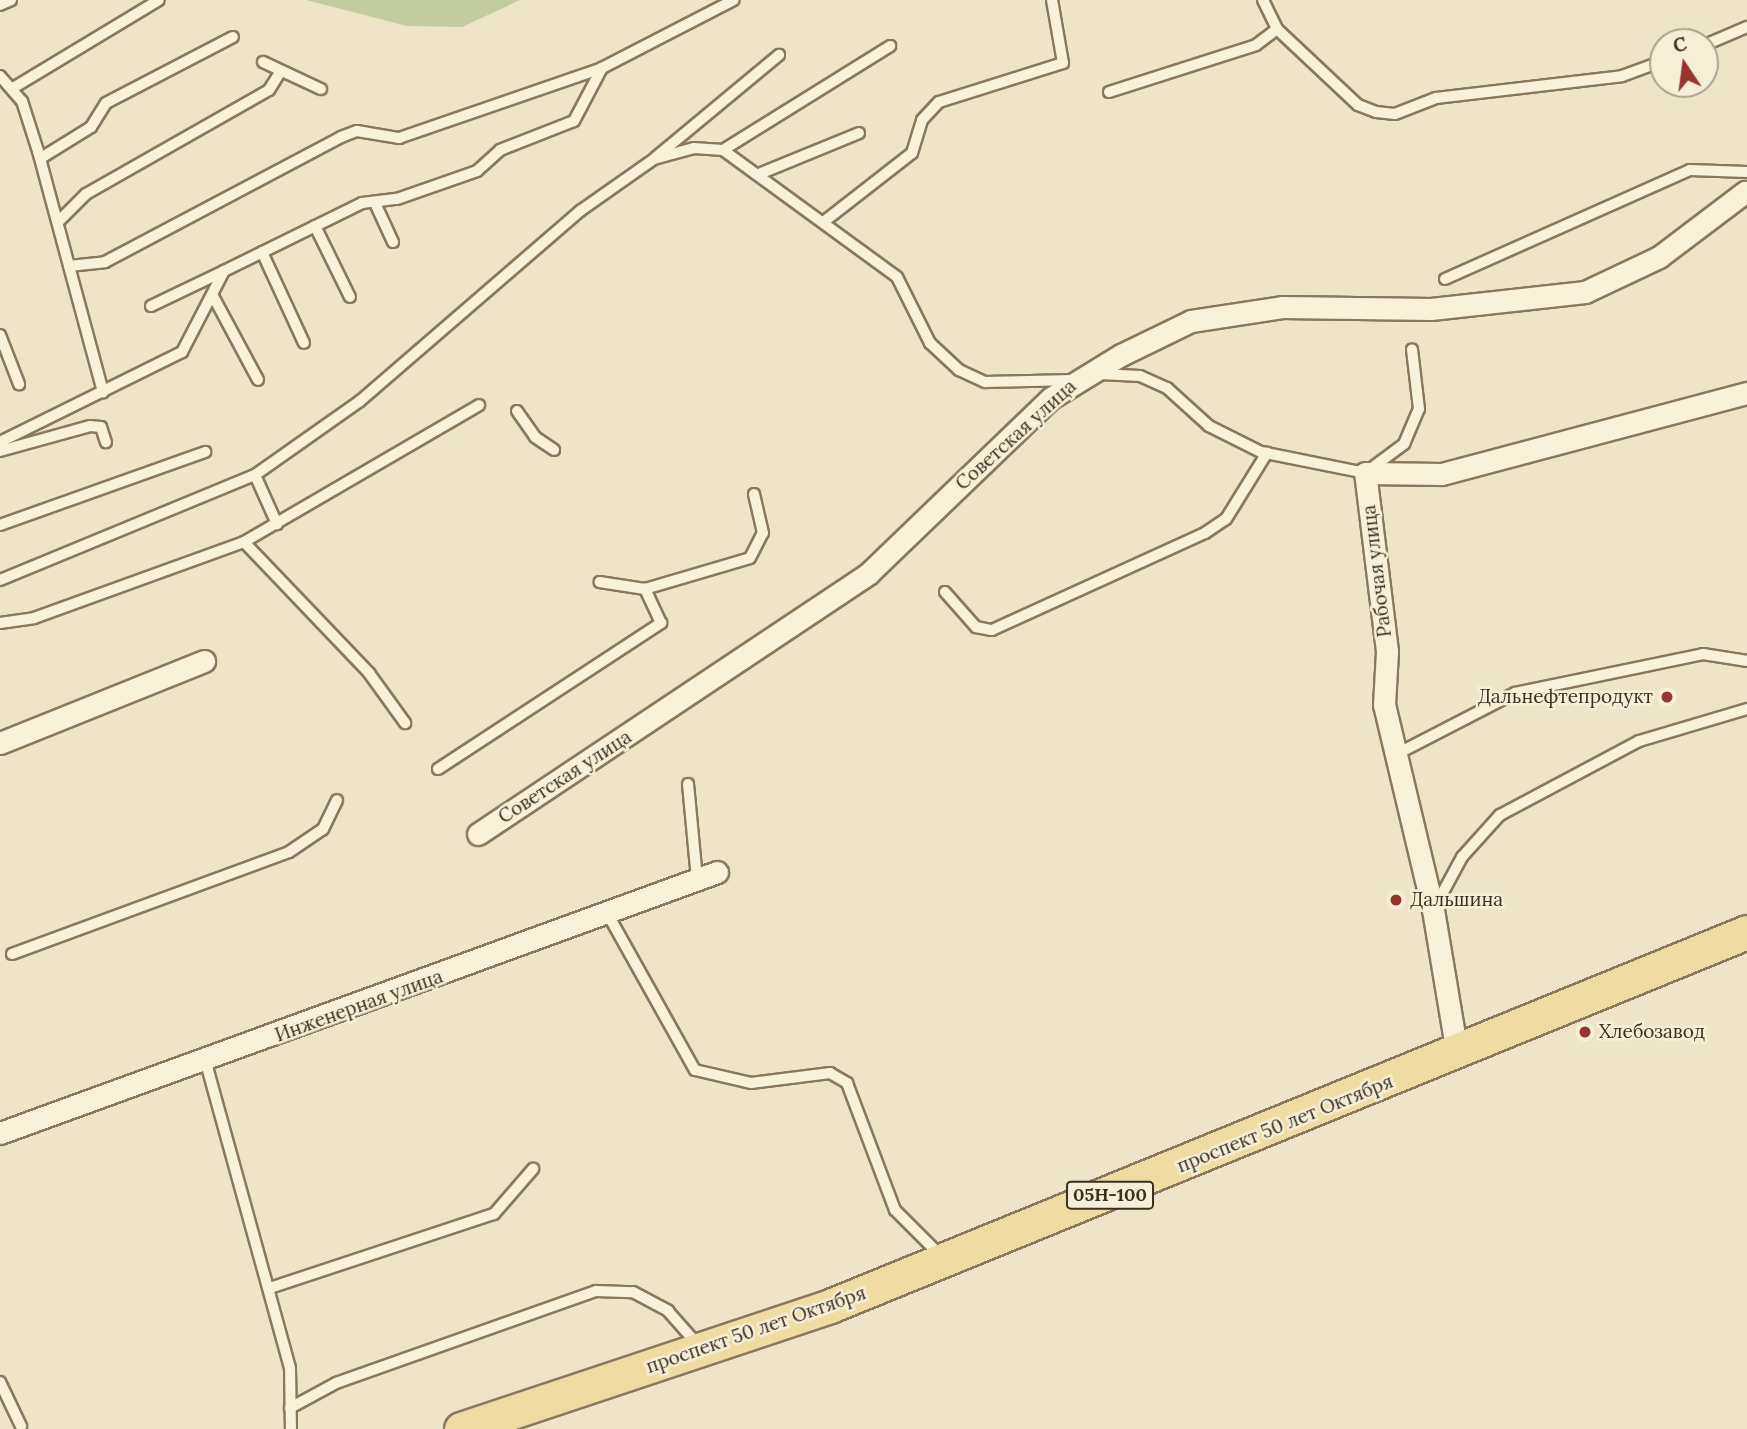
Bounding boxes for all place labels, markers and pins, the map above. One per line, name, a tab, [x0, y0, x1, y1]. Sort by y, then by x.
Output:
place label: Дальнефтепродукт	[1478, 686, 1653, 708]
marker: Дальнефтепродукт	[1659, 689, 1675, 705]
place label: Дальшина	[1410, 889, 1503, 911]
marker: Дальшина	[1388, 892, 1404, 908]
place label: Хлебозавод	[1599, 1021, 1705, 1043]
marker: Хлебозавод	[1577, 1024, 1593, 1040]

